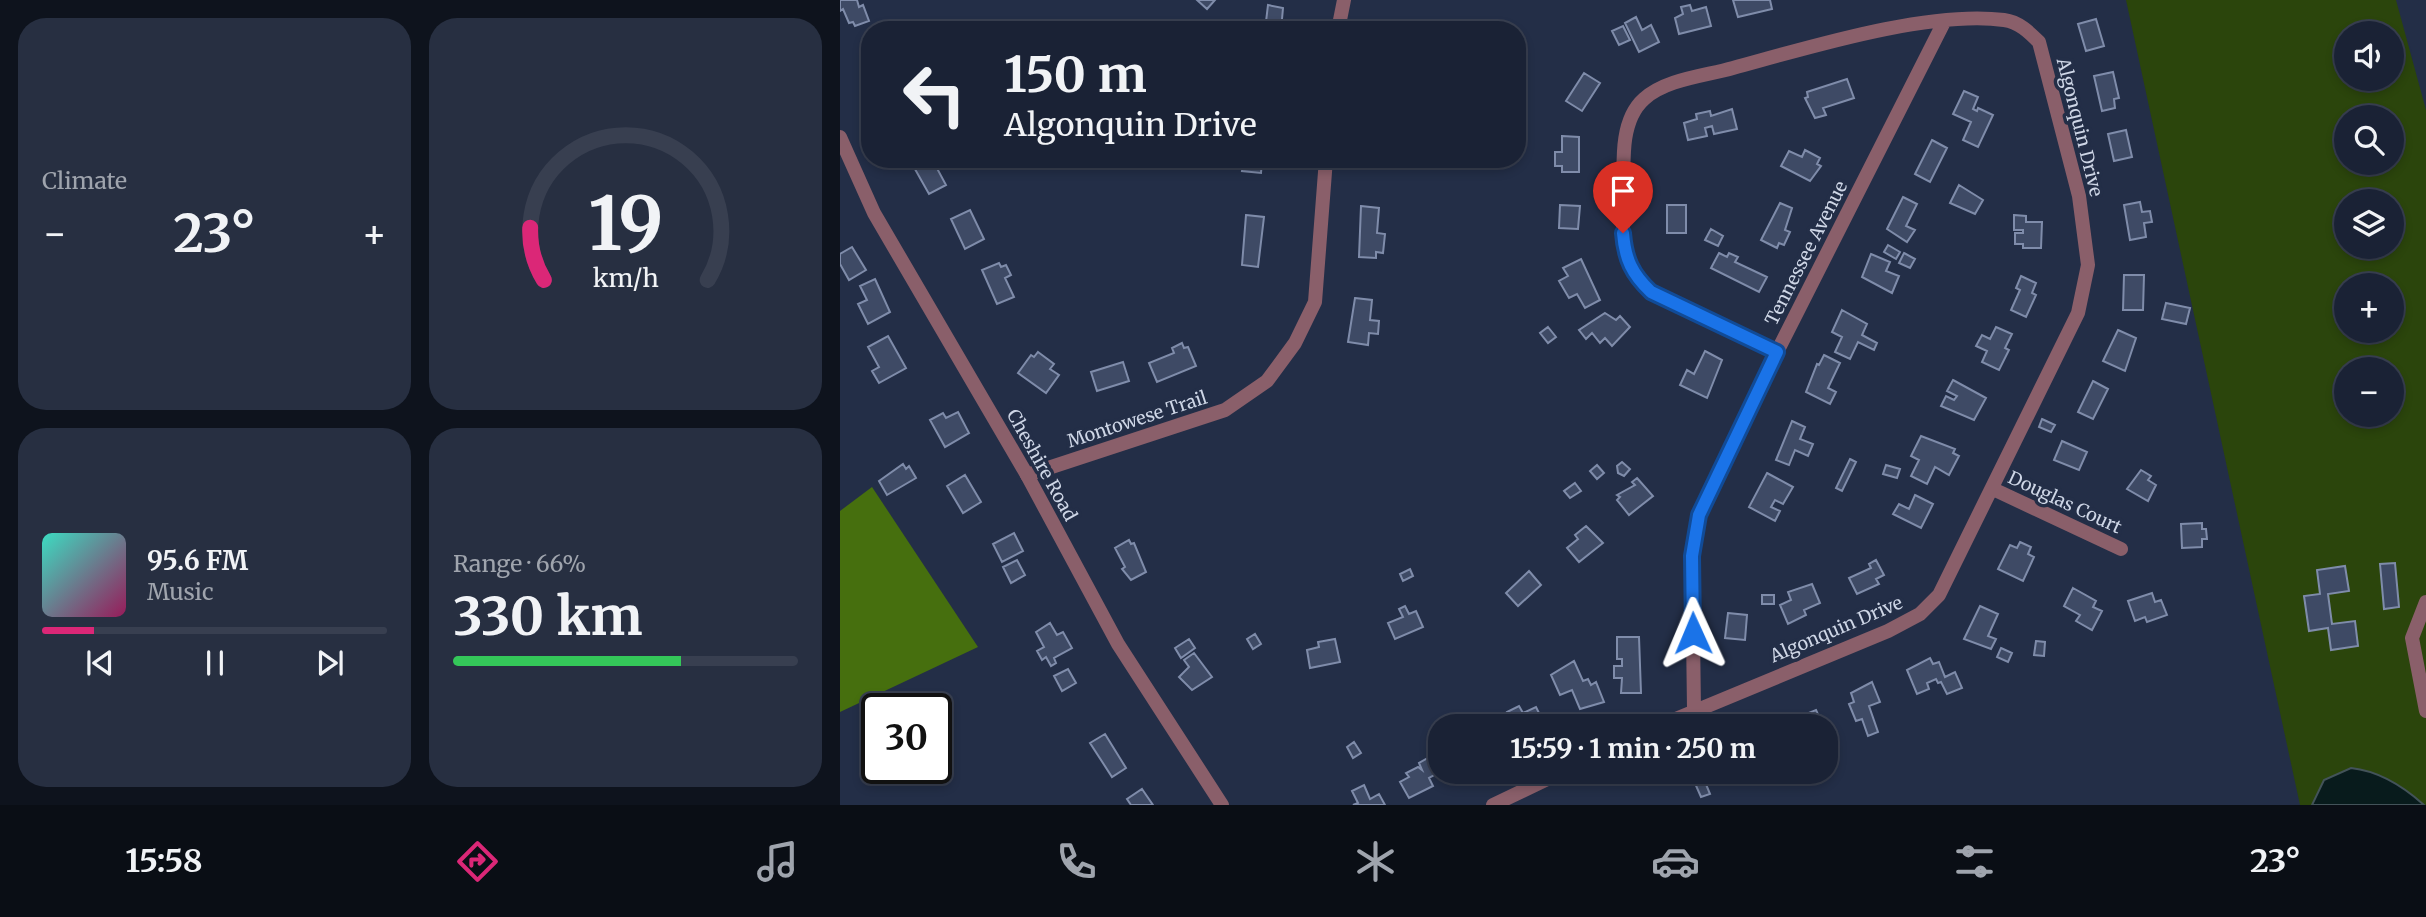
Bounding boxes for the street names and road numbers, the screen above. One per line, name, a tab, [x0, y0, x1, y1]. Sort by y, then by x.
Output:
street label: Algonquin Drive	[2051, 54, 2108, 199]
street label: Tennessee Avenue	[1760, 177, 1852, 329]
street label: Montowese Trail	[1064, 385, 1210, 452]
street label: Cheshire Road	[1002, 405, 1082, 525]
street label: Douglas Court	[2004, 466, 2126, 538]
street label: Algonquin Drive	[1765, 591, 1906, 668]

